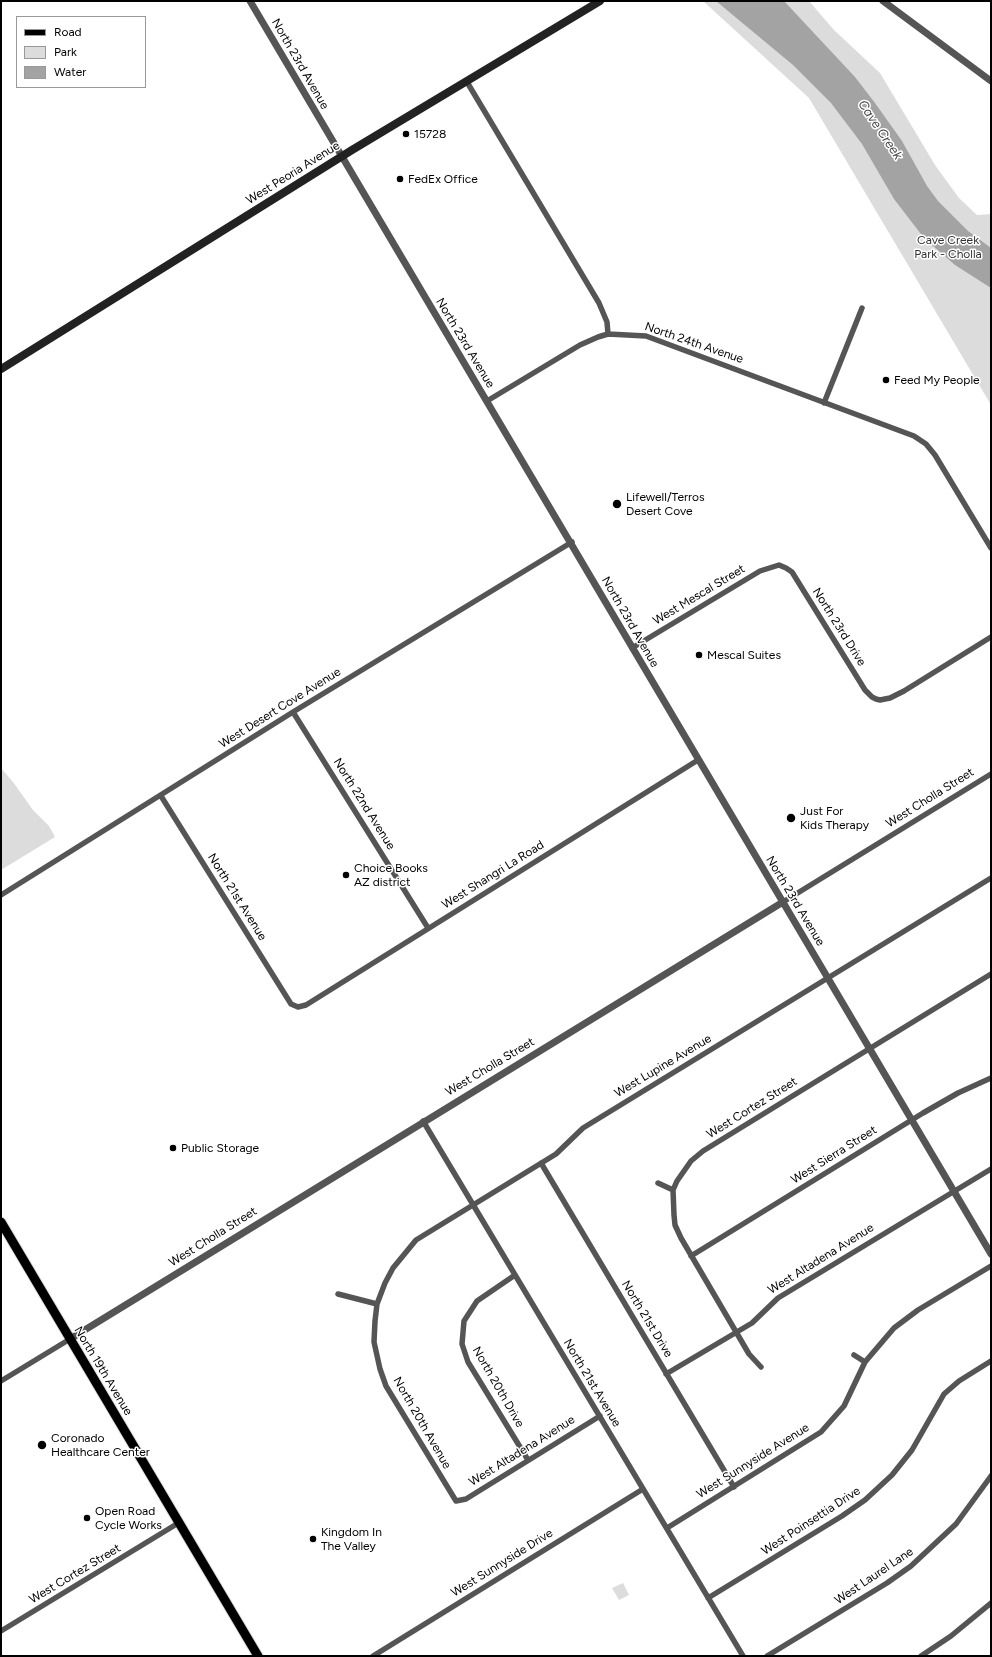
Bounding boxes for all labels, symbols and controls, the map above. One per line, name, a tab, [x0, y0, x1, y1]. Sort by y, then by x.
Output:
legend	[16, 16, 146, 88]
street label: North 23rd Avenue	[268, 16, 332, 112]
text: Road	[54, 25, 82, 39]
text: Park	[54, 45, 77, 59]
text: Water	[54, 65, 86, 79]
water label: Cave Creek	[854, 97, 906, 163]
place label: 15728	[414, 127, 446, 141]
marker: 15728	[401, 129, 411, 139]
street label: West Peoria Avenue	[244, 138, 342, 208]
place label: FedEx Office	[408, 172, 478, 186]
marker: FedEx Office	[395, 174, 405, 184]
park label: Cave Creek Park - Cholla	[914, 233, 982, 261]
street label: North 23rd Avenue	[432, 295, 498, 391]
street label: North 24th Avenue	[643, 319, 745, 367]
place label: Feed My People	[894, 373, 980, 387]
marker: Feed My People	[881, 375, 891, 385]
place label: Lifewell/Terros Desert Cove	[626, 490, 705, 518]
marker: Lifewell/Terros Desert Cove	[611, 498, 623, 510]
street label: West Mescal Street	[650, 562, 748, 628]
street label: North 23rd Avenue	[598, 574, 662, 670]
street label: North 23rd Drive	[809, 585, 869, 669]
place label: Mescal Suites	[707, 648, 781, 662]
marker: Mescal Suites	[694, 650, 704, 660]
street label: West Desert Cove Avenue	[216, 665, 344, 751]
street label: North 22nd Avenue	[330, 756, 398, 852]
street label: West Cholla Street	[883, 765, 977, 831]
place label: Just For Kids Therapy	[800, 804, 869, 832]
marker: Just For Kids Therapy	[785, 812, 797, 824]
street label: West Shangri La Road	[439, 838, 547, 912]
street label: North 21st Avenue	[204, 851, 270, 943]
street label: North 23rd Avenue	[762, 853, 828, 949]
place label: Choice Books AZ district	[354, 861, 428, 889]
marker: Choice Books AZ district	[341, 870, 351, 880]
street label: West Lupine Avenue	[612, 1031, 714, 1101]
street label: West Cholla Street	[443, 1035, 537, 1099]
street label: West Cortez Street	[704, 1074, 800, 1142]
street label: West Sierra Street	[789, 1123, 879, 1187]
place label: Public Storage	[181, 1141, 259, 1155]
marker: Public Storage	[168, 1143, 178, 1153]
street label: West Cholla Street	[166, 1204, 260, 1270]
street label: West Altadena Avenue	[765, 1221, 877, 1297]
street label: North 21st Drive	[618, 1278, 676, 1360]
street label: North 19th Avenue	[71, 1324, 135, 1418]
street label: North 21st Avenue	[560, 1337, 624, 1429]
street label: North 20th Drive	[469, 1344, 527, 1430]
street label: North 20th Avenue	[390, 1375, 454, 1471]
street label: West Altadena Avenue	[466, 1413, 578, 1489]
street label: West Sunnyside Avenue	[694, 1420, 812, 1502]
place label: Coronado Healthcare Center	[51, 1431, 150, 1459]
marker: Coronado Healthcare Center	[36, 1439, 48, 1451]
street label: West Poinsettia Drive	[759, 1484, 863, 1558]
place label: Open Road Cycle Works	[95, 1504, 162, 1532]
marker: Open Road Cycle Works	[82, 1513, 92, 1523]
place label: Kingdom In The Valley	[321, 1525, 382, 1553]
street label: West Sunnyside Drive	[449, 1526, 555, 1600]
marker: Kingdom In The Valley	[308, 1534, 318, 1544]
street label: West Cortez Street	[27, 1541, 123, 1607]
street label: West Laurel Lane	[832, 1544, 916, 1608]

